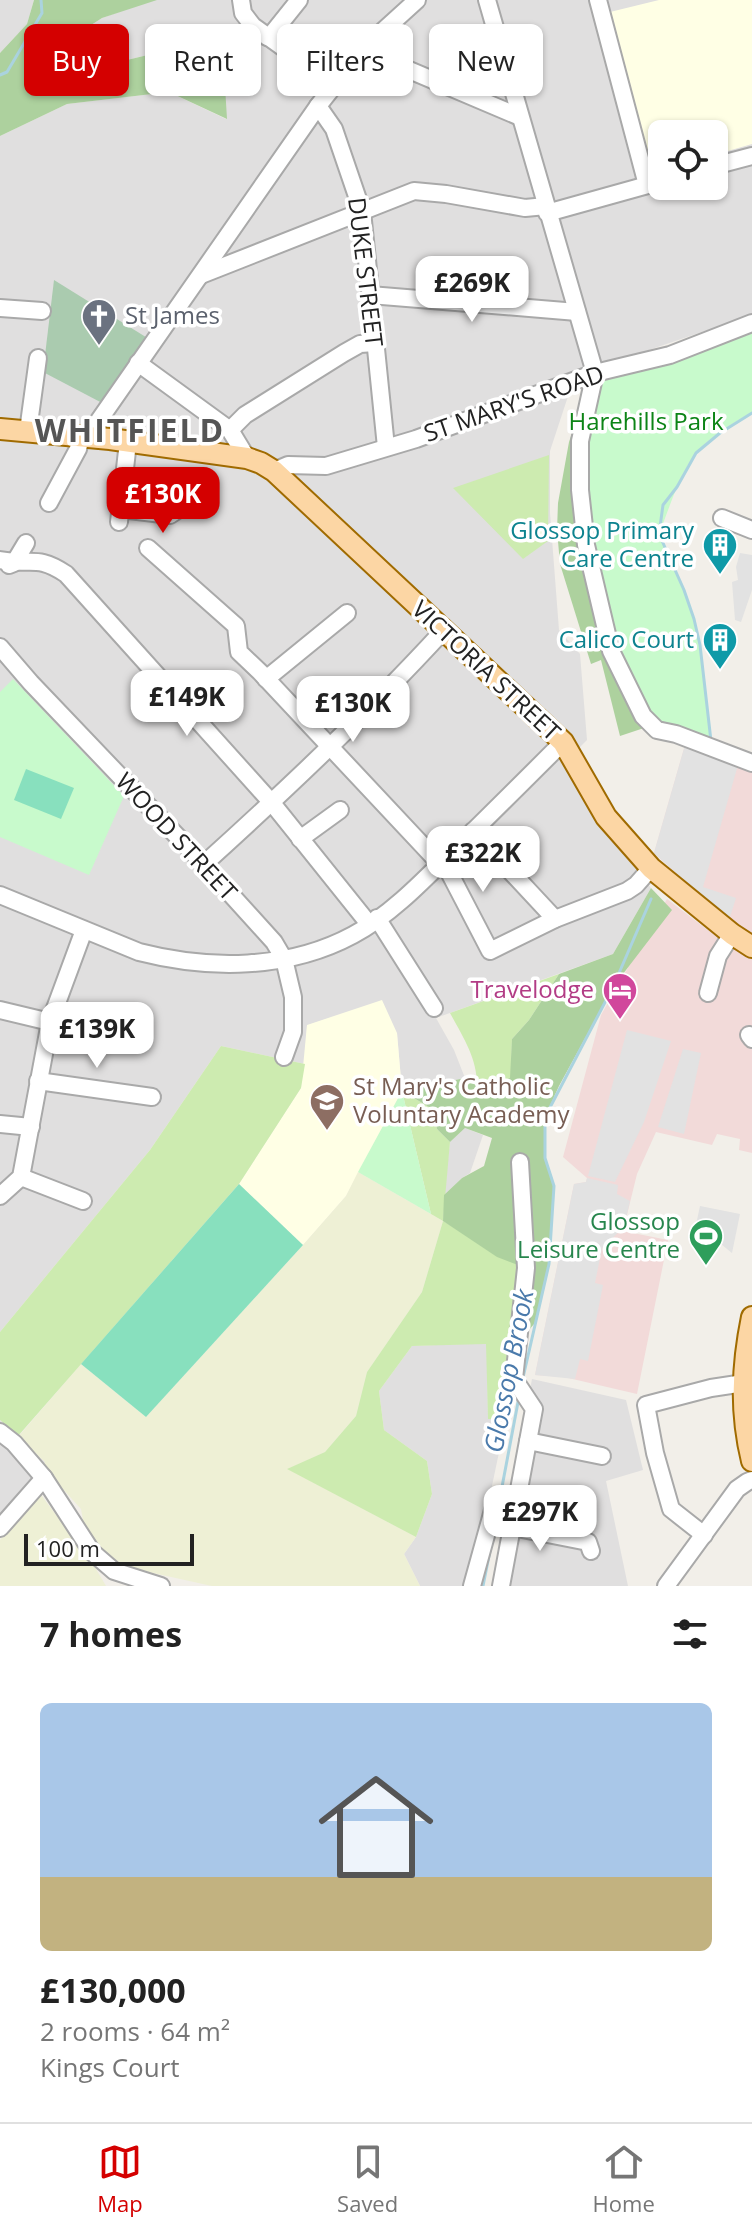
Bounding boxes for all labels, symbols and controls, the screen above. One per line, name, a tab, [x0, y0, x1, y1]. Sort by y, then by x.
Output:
chip: Buy	[24, 24, 129, 96]
chip: Rent	[145, 24, 261, 96]
chip: Filters	[277, 24, 413, 96]
chip: New	[429, 24, 543, 96]
map controls	[648, 120, 728, 200]
button: locate	[648, 120, 728, 200]
street label: DUKE STREET	[341, 195, 392, 348]
pin: £269K	[416, 256, 528, 324]
text: £269K	[434, 264, 510, 300]
church icon: St James	[80, 297, 118, 347]
place label: St James	[125, 298, 220, 331]
street label: ST MARY'S ROAD	[419, 356, 608, 449]
park label: Harehills Park	[568, 404, 724, 437]
district label: WHITFIELD	[35, 408, 225, 451]
pin: £130K	[107, 467, 219, 535]
text: £130K	[125, 475, 201, 511]
place label: Glossop Primary Care Centre	[510, 513, 695, 574]
building icon: Glossop Primary Care Centre	[701, 526, 739, 576]
street label: VICTORIA STREET	[406, 592, 568, 747]
building icon: Calico Court	[701, 621, 739, 671]
place label: Calico Court	[559, 622, 694, 655]
pin: £149K	[131, 670, 243, 738]
pin: £130K	[297, 676, 409, 744]
text: £149K	[149, 678, 225, 714]
text: £130K	[315, 684, 391, 720]
street label: WOOD STREET	[109, 765, 245, 907]
pin: £322K	[427, 826, 539, 894]
text: £322K	[445, 834, 521, 870]
hotel icon: Travelodge	[601, 971, 639, 1021]
place label: Travelodge	[470, 972, 594, 1005]
pin: £139K	[41, 1002, 153, 1070]
text: £139K	[59, 1010, 135, 1046]
place label: St Mary's Catholic Voluntary Academy	[353, 1069, 571, 1130]
school or university icon: St Mary's Catholic Voluntary Academy	[308, 1082, 346, 1132]
place label: Glossop Leisure Centre	[517, 1204, 680, 1265]
sports icon: Glossop Leisure Centre	[687, 1217, 725, 1267]
water label: Glossop Brook	[475, 1285, 542, 1456]
pin: £297K	[484, 1485, 596, 1553]
text: £297K	[502, 1493, 578, 1529]
scale bar	[24, 1530, 194, 1566]
text: 100 m	[36, 1533, 100, 1563]
text: 7 homes	[40, 1611, 182, 1657]
icon: filters	[668, 1612, 712, 1656]
icon: home	[304, 1755, 448, 1899]
text: £130,000	[40, 1967, 186, 2013]
text: 2 rooms · 64 m²	[40, 2013, 230, 2049]
text: Kings Court	[40, 2049, 180, 2085]
tab: Map	[97, 2140, 143, 2218]
tab: Saved	[337, 2140, 398, 2218]
tab: Home	[593, 2140, 655, 2218]

